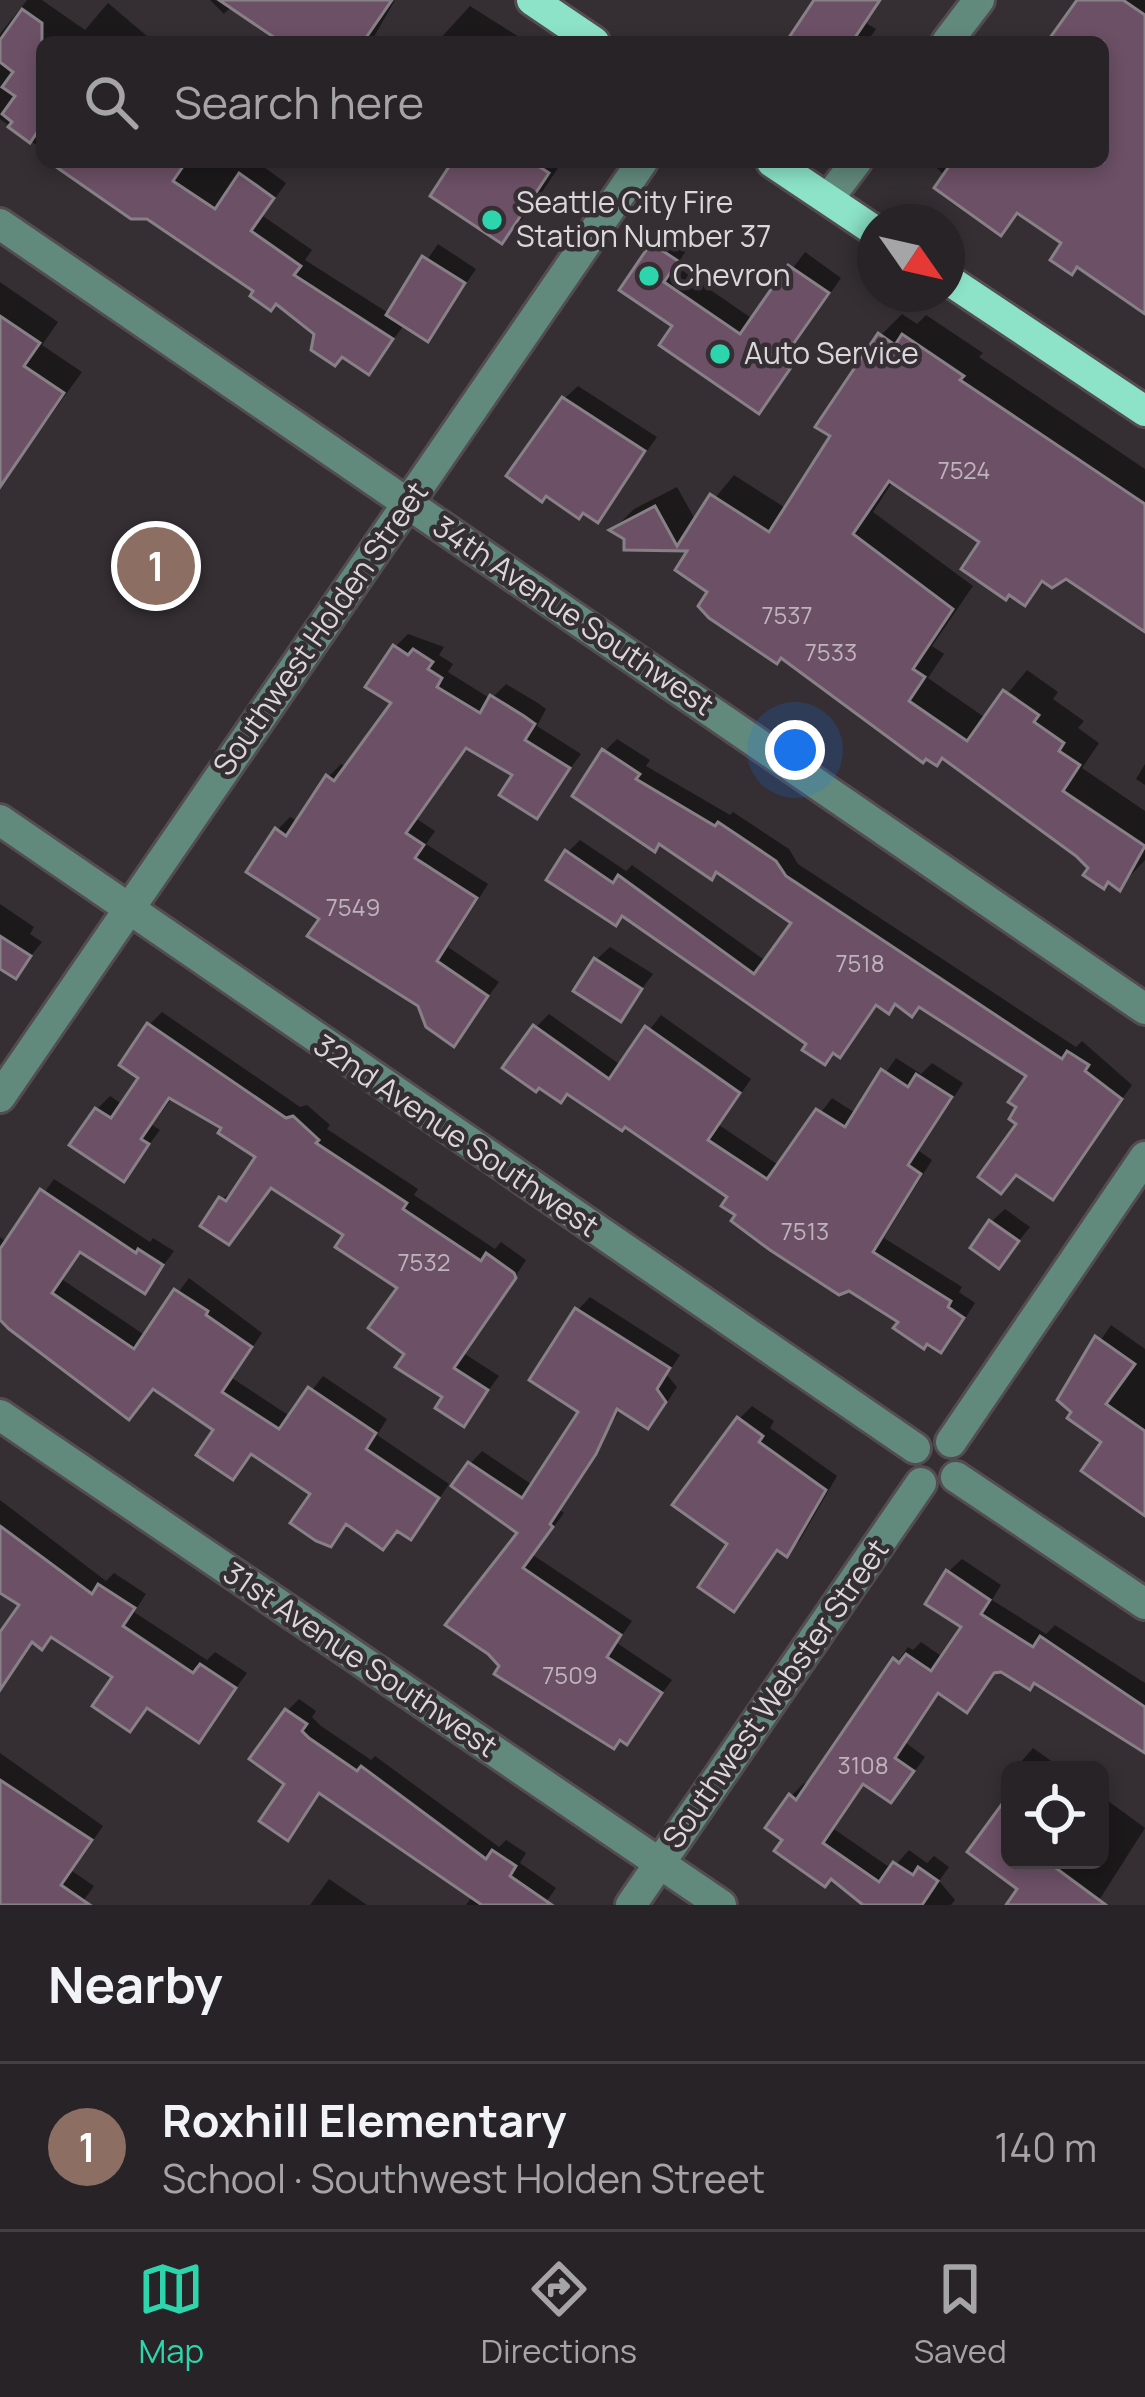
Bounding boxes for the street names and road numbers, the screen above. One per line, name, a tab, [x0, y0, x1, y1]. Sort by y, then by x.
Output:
street label: Southwest Holden Street	[203, 473, 437, 783]
street label: 34th Avenue Southwest	[425, 505, 722, 724]
street label: 32nd Avenue Southwest	[306, 1024, 607, 1246]
street label: Southwest Webster Street	[652, 1530, 897, 1856]
street label: 31st Avenue Southwest	[216, 1552, 506, 1766]

